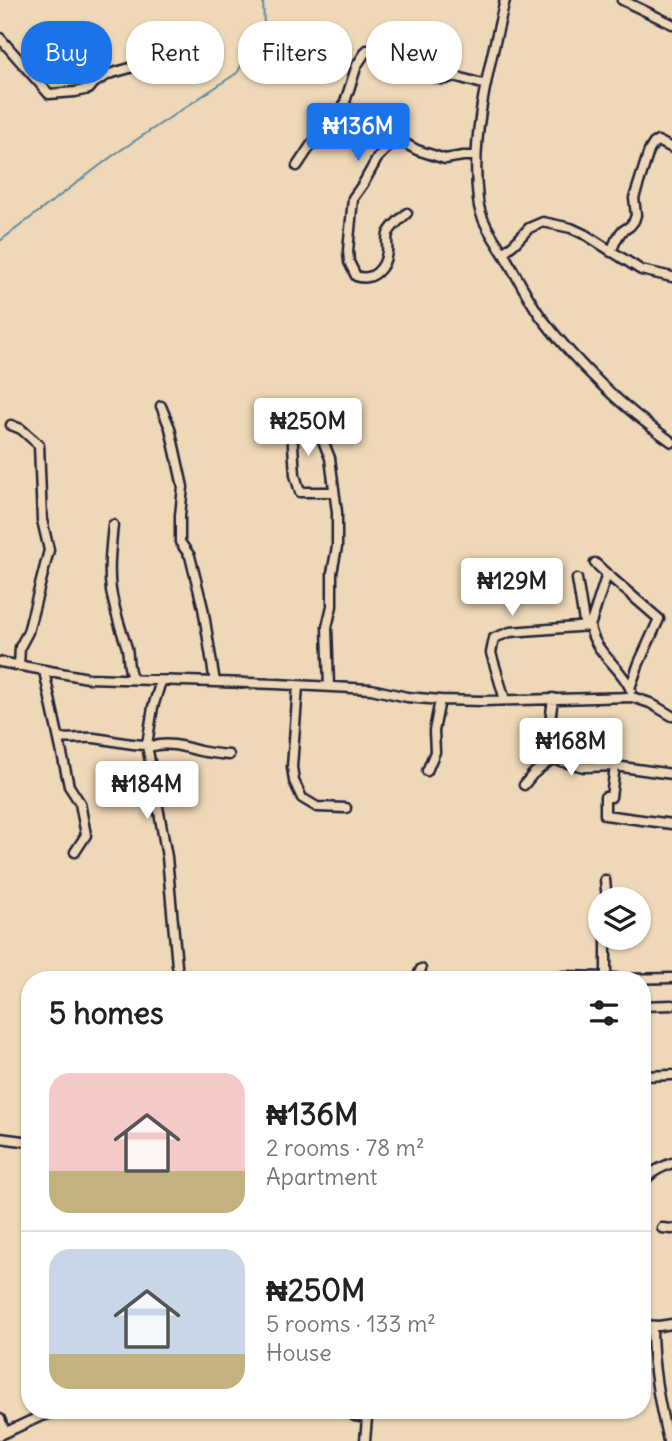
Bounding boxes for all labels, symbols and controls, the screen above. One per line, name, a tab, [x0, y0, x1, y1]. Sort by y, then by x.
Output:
chip: Buy	[21, 21, 112, 84]
chip: Rent	[126, 21, 224, 84]
chip: Filters	[238, 21, 352, 84]
chip: New	[366, 21, 462, 84]
pin: ₦136M	[309, 104, 407, 163]
text: ₦136M	[323, 111, 393, 140]
pin: ₦250M	[259, 398, 357, 458]
text: ₦250M	[270, 406, 346, 435]
pin: ₦129M	[463, 558, 561, 618]
text: ₦129M	[477, 566, 547, 595]
pin: ₦168M	[522, 718, 620, 778]
text: ₦168M	[536, 726, 606, 755]
pin: ₦184M	[98, 762, 196, 821]
text: ₦184M	[112, 769, 182, 798]
map controls	[588, 887, 651, 950]
button: layers	[588, 887, 651, 950]
text: 5 homes	[49, 994, 164, 1032]
icon: filters	[585, 994, 623, 1032]
text: ₦136M	[266, 1095, 358, 1133]
icon: home	[105, 1101, 189, 1185]
text: 2 rooms · 78 m²	[266, 1133, 425, 1162]
text: Apartment	[266, 1162, 378, 1191]
text: ₦250M	[266, 1271, 365, 1309]
icon: home	[105, 1277, 189, 1361]
text: 5 rooms · 133 m²	[266, 1309, 436, 1338]
text: House	[266, 1338, 332, 1367]

